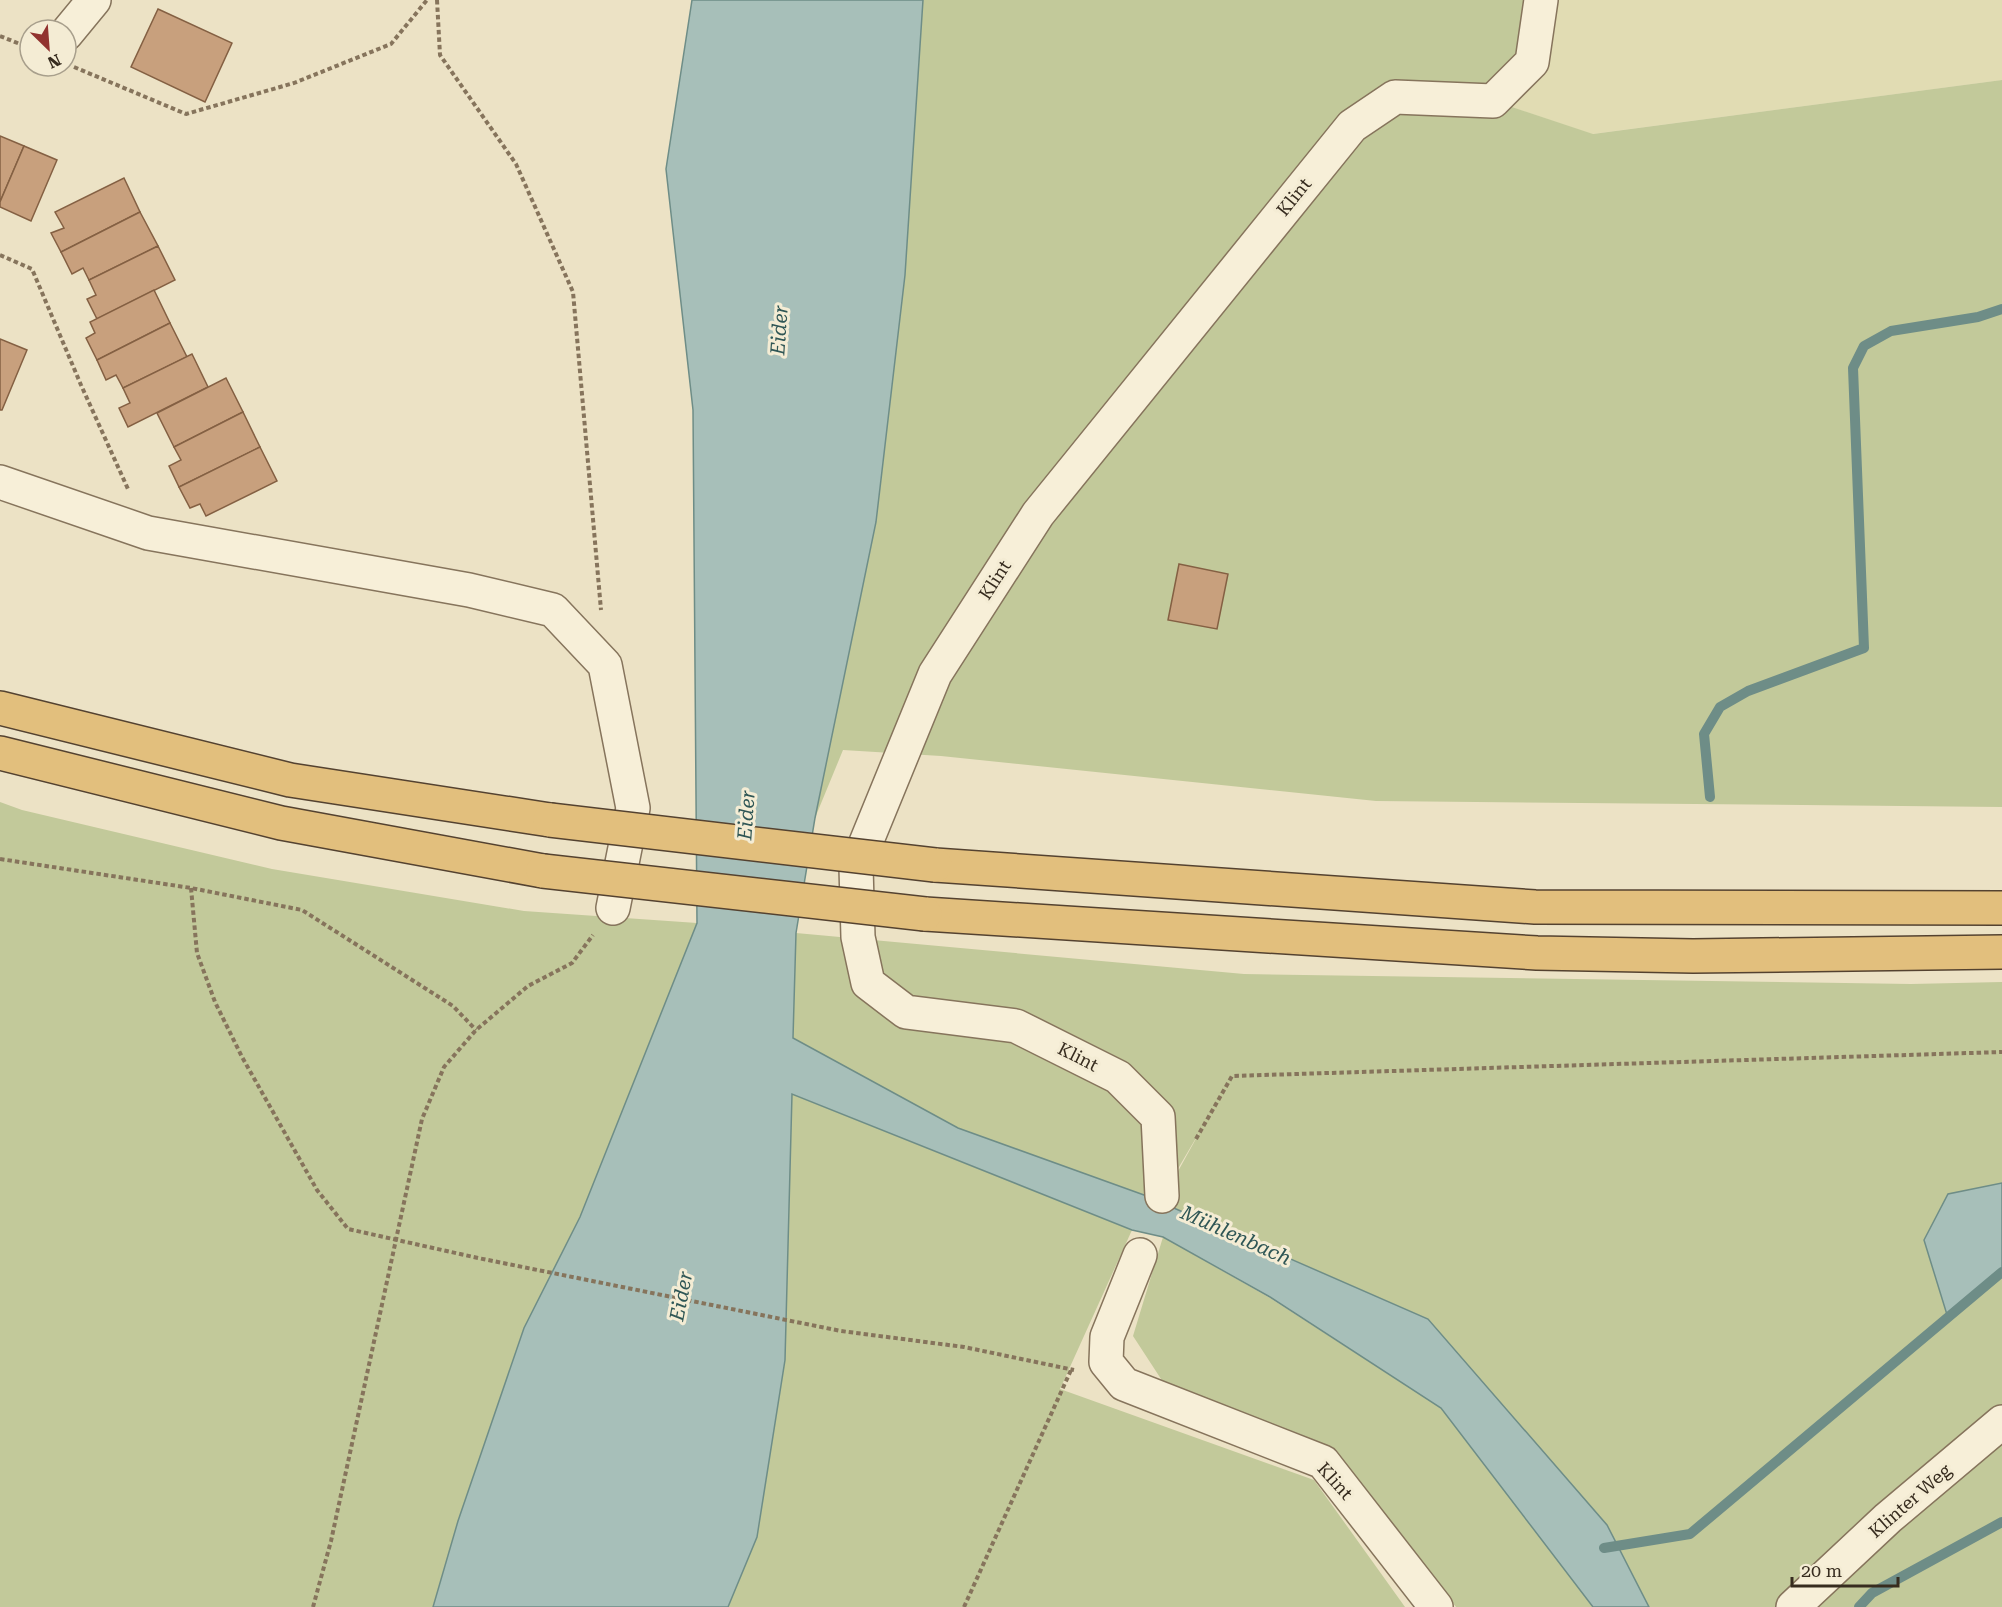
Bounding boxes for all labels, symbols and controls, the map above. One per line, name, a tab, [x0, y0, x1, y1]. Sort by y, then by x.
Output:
north arrow	[18, 18, 78, 78]
text: N	[45, 50, 64, 72]
street label: Klint	[1272, 173, 1315, 220]
water label: Eider	[765, 304, 793, 357]
street label: Klint	[974, 556, 1015, 603]
water label: Eider	[732, 789, 760, 842]
street label: Klint	[1054, 1037, 1102, 1076]
water label: Mühlenbach	[1176, 1200, 1295, 1270]
water label: Eider	[664, 1269, 698, 1324]
street label: Klint	[1313, 1458, 1358, 1504]
street label: Klinter Weg	[1864, 1459, 1956, 1542]
scale bar	[1792, 1550, 1898, 1588]
text: 20 m	[1801, 1560, 1842, 1581]

